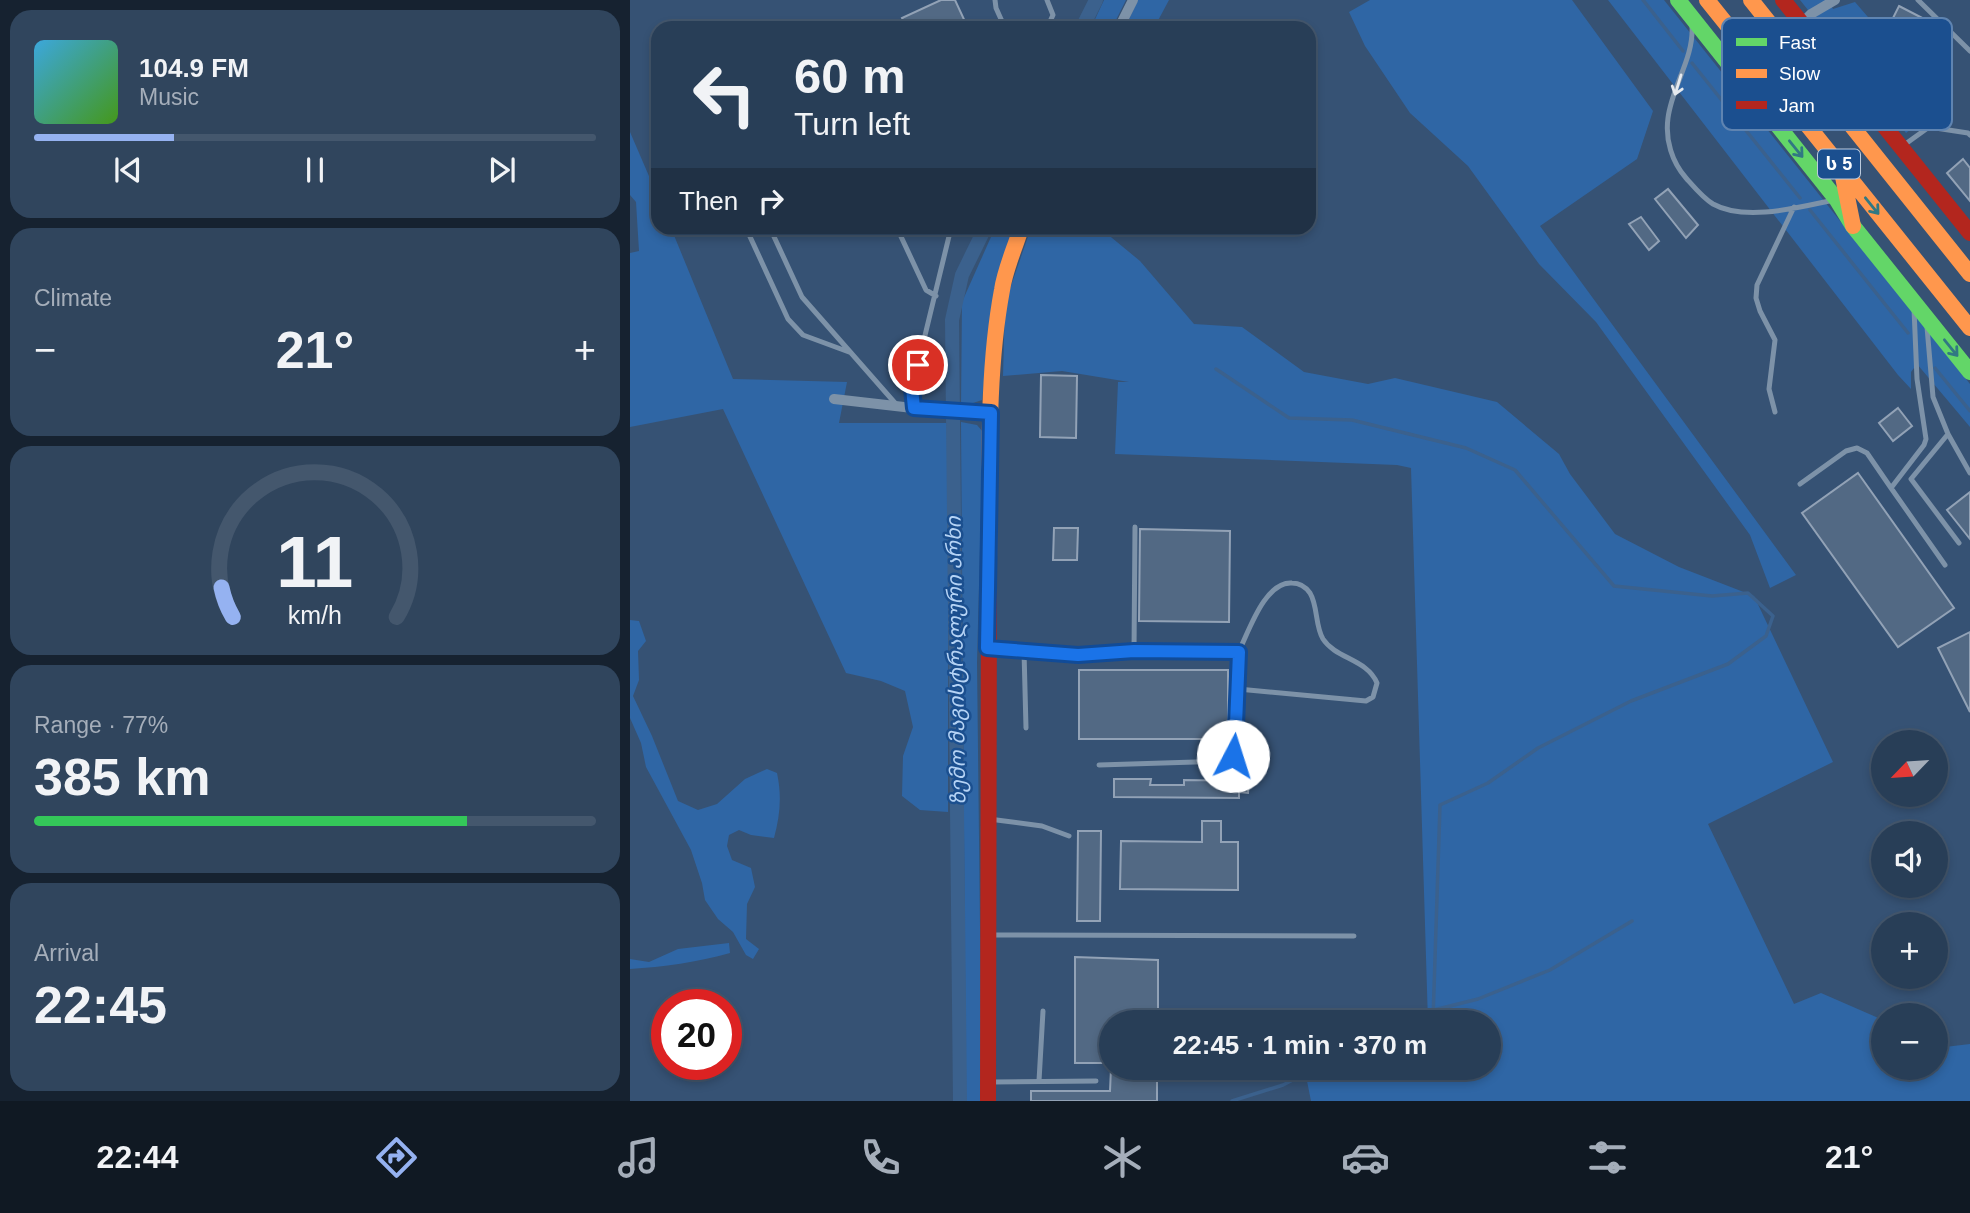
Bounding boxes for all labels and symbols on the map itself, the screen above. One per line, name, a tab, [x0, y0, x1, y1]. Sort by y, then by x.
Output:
legend	[1722, 18, 1952, 130]
text: Fast	[1779, 32, 1817, 53]
text: Slow	[1779, 63, 1820, 84]
one-way arrow	[1671, 73, 1683, 95]
text: Jam	[1779, 95, 1815, 116]
one-way arrow	[1789, 140, 1804, 158]
road number: ს 5	[1818, 149, 1860, 178]
one-way arrow	[1865, 197, 1880, 215]
pin	[888, 335, 948, 395]
one-way arrow	[1943, 339, 1958, 357]
water label: ზემო მაგისტრალური არხი	[941, 515, 972, 806]
position arrow	[1196, 719, 1270, 793]
north arrow	[1871, 730, 1948, 807]
speed limit sign: 20	[651, 989, 742, 1080]

